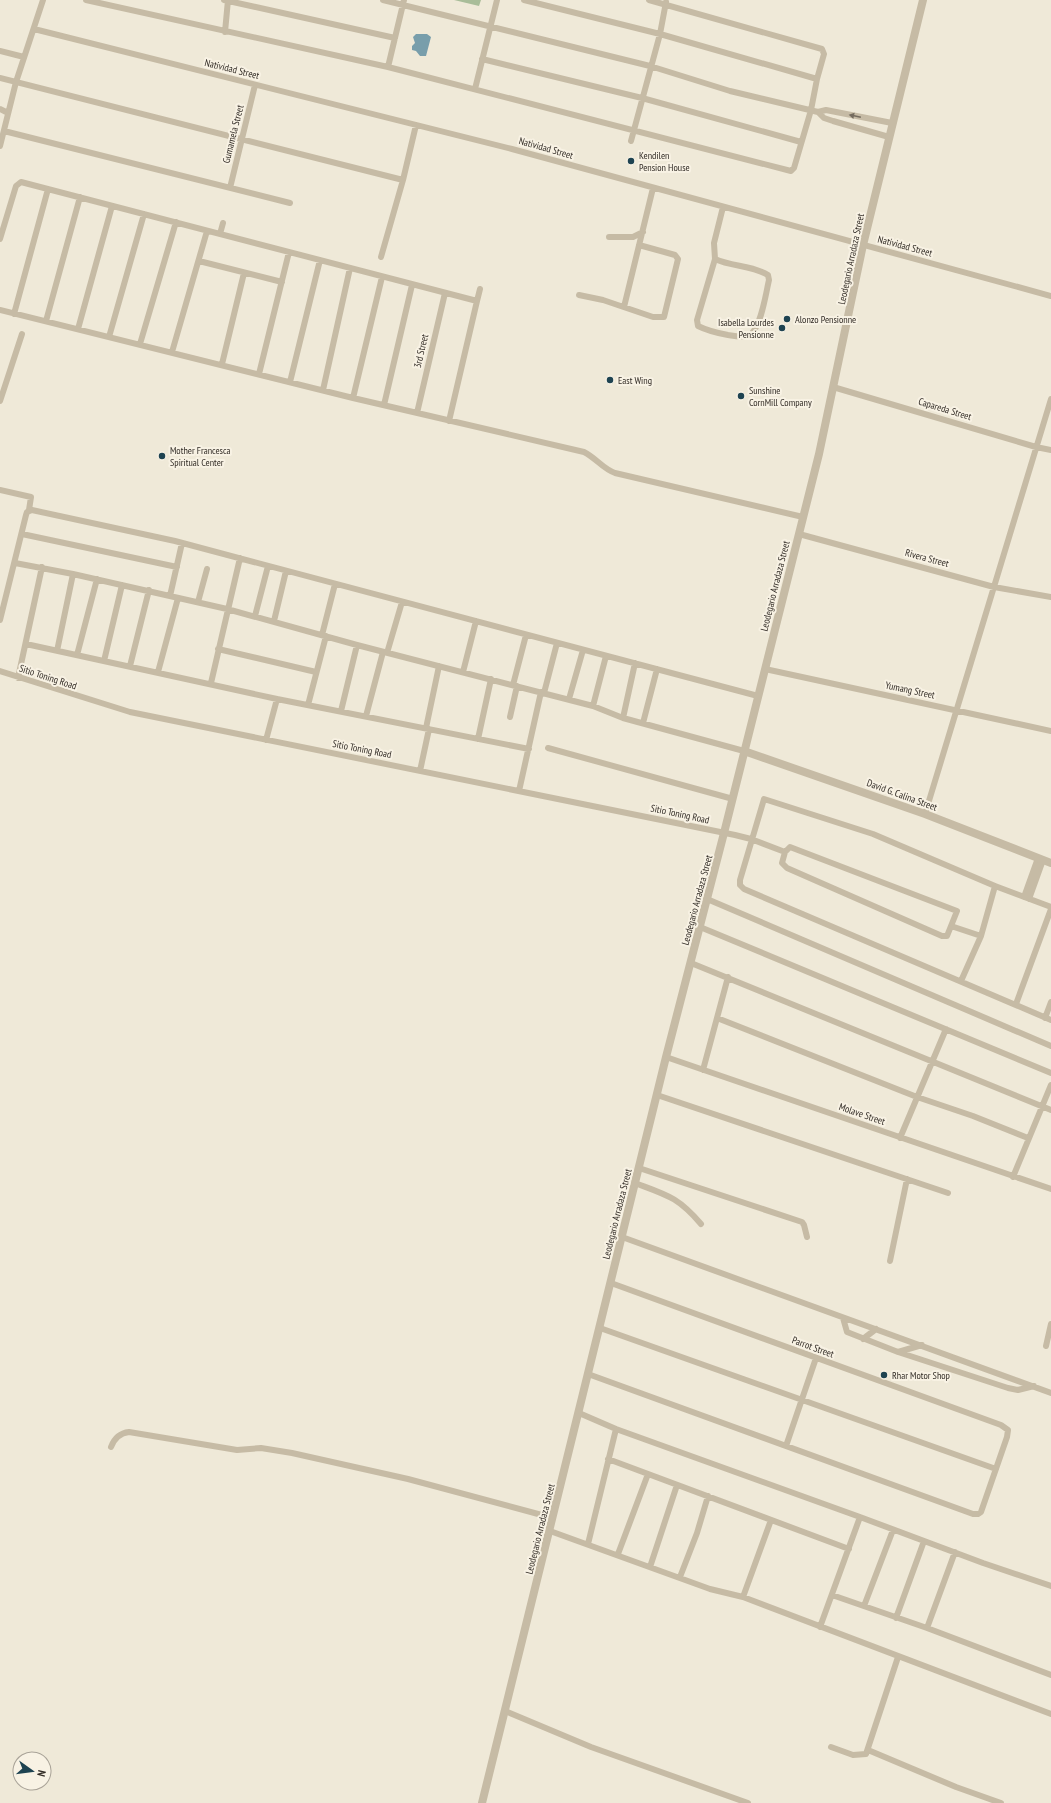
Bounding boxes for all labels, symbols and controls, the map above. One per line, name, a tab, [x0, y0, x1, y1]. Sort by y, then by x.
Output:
street label: Natividad Street	[203, 56, 261, 82]
street label: Gumamela Street	[219, 103, 247, 164]
one-way arrow	[849, 112, 861, 118]
street label: Natividad Street	[517, 134, 575, 162]
place label: Kendilen Pension House	[639, 149, 690, 174]
marker: Kendilen Pension House	[626, 156, 636, 166]
street label: Leodegario Arradaza Street	[835, 212, 867, 306]
street label: Natividad Street	[876, 232, 934, 260]
place label: Alonzo Pensionne	[795, 313, 856, 326]
marker: Alonzo Pensionne	[782, 314, 792, 324]
place label: Isabella Lourdes Pensionne	[718, 316, 775, 341]
marker: Isabella Lourdes Pensionne	[777, 323, 787, 333]
street label: 3rd Street	[411, 333, 431, 369]
place label: East Wing	[618, 374, 652, 387]
marker: East Wing	[605, 375, 615, 385]
place label: Sunshine CornMill Company	[749, 384, 812, 409]
marker: Sunshine CornMill Company	[736, 391, 746, 401]
street label: Capareda Street	[917, 395, 973, 423]
place label: Mother Francesca Spiritual Center	[170, 444, 231, 469]
marker: Mother Francesca Spiritual Center	[157, 451, 167, 461]
street label: Leodegario Arradaza Street	[757, 539, 793, 633]
street label: Rivera Street	[904, 546, 950, 570]
street label: Sitio Toning Road	[18, 662, 78, 692]
street label: Yumang Street	[884, 678, 936, 702]
street label: Sitio Toning Road	[331, 737, 393, 761]
street label: David G. Calina Street	[865, 776, 939, 814]
street label: Sitio Toning Road	[649, 801, 711, 827]
street label: Leodegario Arradaza Street	[679, 853, 715, 947]
street label: Molave Street	[837, 1100, 887, 1128]
street label: Leodegario Arradaza Street	[599, 1167, 635, 1261]
street label: Parrot Street	[790, 1333, 836, 1361]
place label: Rhar Motor Shop	[892, 1369, 950, 1382]
marker: Rhar Motor Shop	[879, 1370, 889, 1380]
street label: Leodegario Arradaza Street	[522, 1482, 558, 1576]
north arrow	[12, 1751, 52, 1791]
text: N	[34, 1769, 49, 1778]

